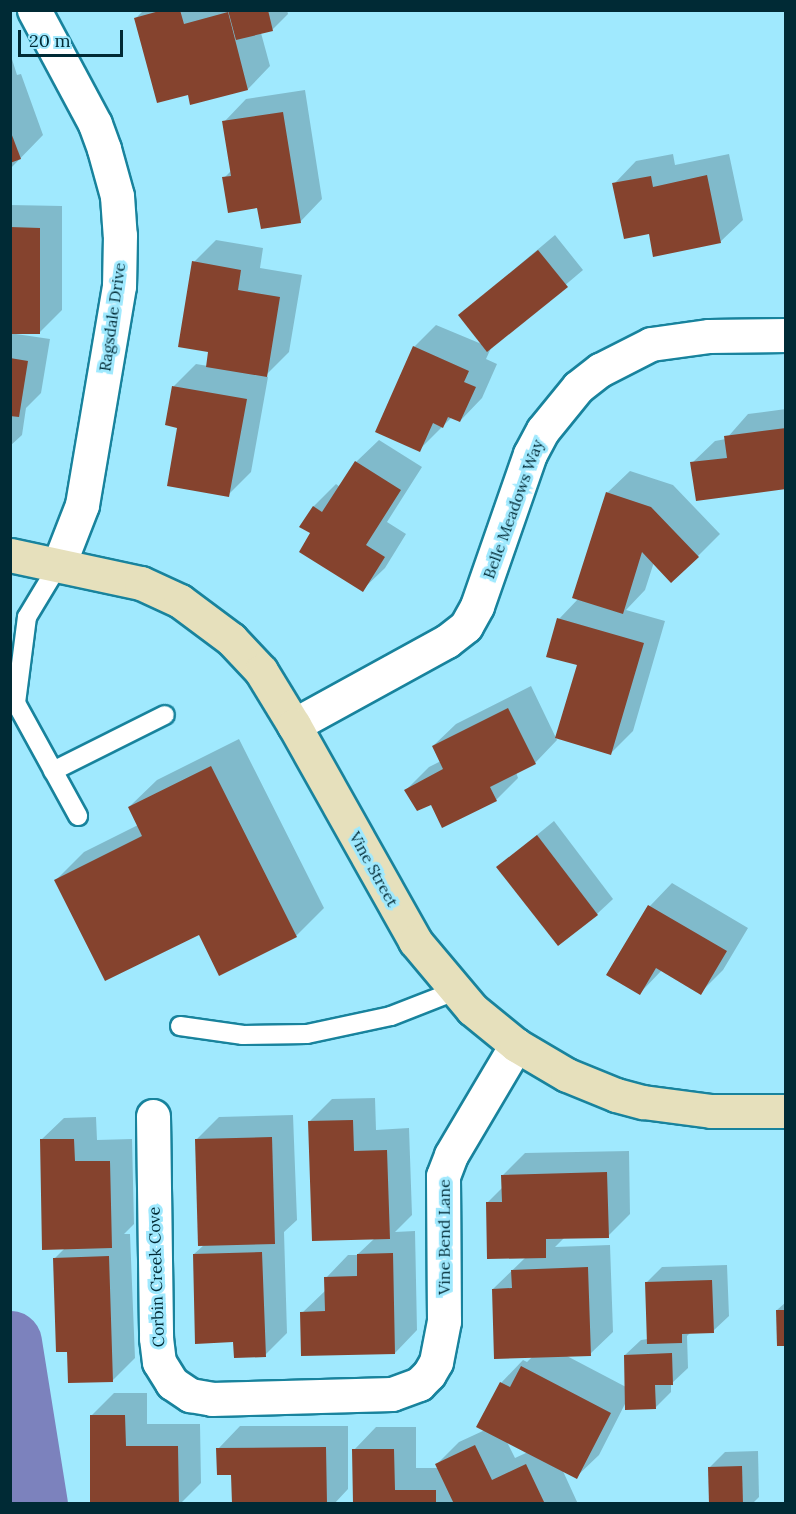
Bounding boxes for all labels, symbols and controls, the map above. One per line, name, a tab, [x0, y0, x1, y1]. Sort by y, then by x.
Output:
scale bar	[21, 18, 126, 56]
text: 20 m	[29, 29, 71, 52]
street label: Ragsdale Drive	[95, 261, 129, 373]
street label: Belle Meadows Way	[479, 437, 547, 581]
street label: Vine Street	[346, 828, 402, 910]
street label: Vine Bend Lane	[434, 1179, 454, 1295]
street label: Corbin Creek Cove	[144, 1207, 168, 1347]

